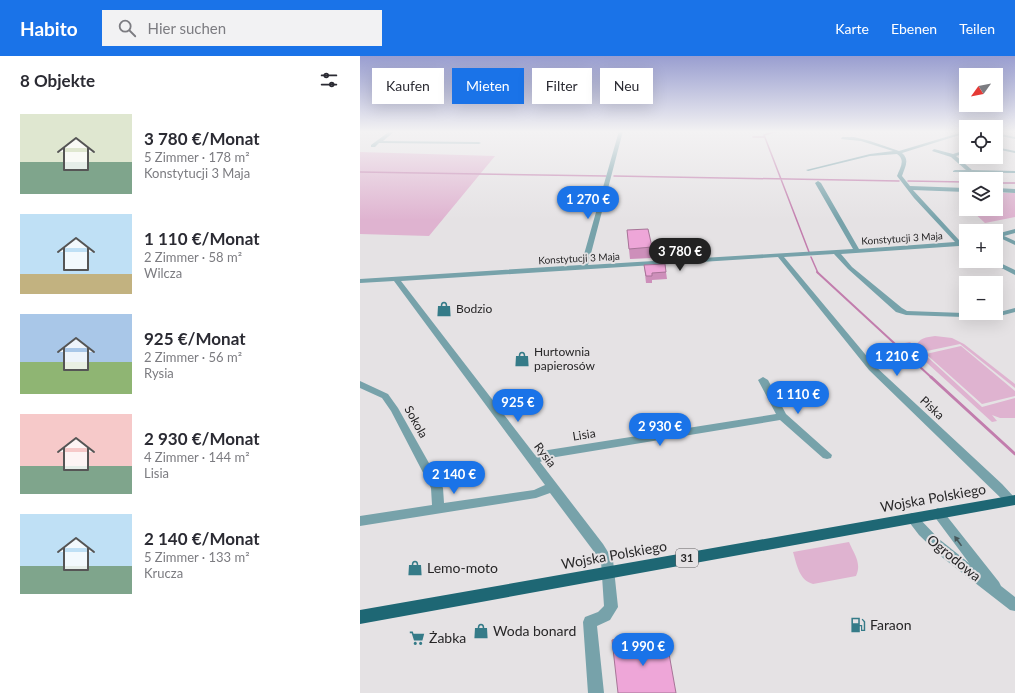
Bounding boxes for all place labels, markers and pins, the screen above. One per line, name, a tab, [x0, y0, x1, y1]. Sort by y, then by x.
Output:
pin: 1 270 €	[551, 186, 625, 220]
pin: 3 780 €	[643, 238, 717, 272]
shop icon: Bodzio	[435, 300, 453, 318]
place label: Bodzio	[456, 301, 492, 316]
pin: 1 210 €	[860, 343, 934, 377]
place label: Hurtownia papierosów	[534, 344, 595, 373]
shop icon: Hurtownia papierosów	[513, 350, 531, 368]
pin: 1 110 €	[761, 381, 835, 415]
pin: 925 €	[490, 389, 546, 423]
pin: 2 930 €	[623, 413, 697, 447]
pin: 2 140 €	[417, 461, 491, 495]
shop icon: Lemo-moto	[406, 559, 424, 577]
place label: Lemo-moto	[427, 559, 498, 576]
fuel station icon: Faraon	[849, 616, 867, 634]
place label: Faraon	[870, 616, 912, 633]
shop icon: Woda bonard	[472, 622, 490, 640]
place label: Woda bonard	[493, 622, 576, 639]
supermarket icon: Żabka	[408, 629, 426, 647]
place label: Żabka	[429, 629, 466, 646]
pin: 1 990 €	[606, 633, 680, 667]

